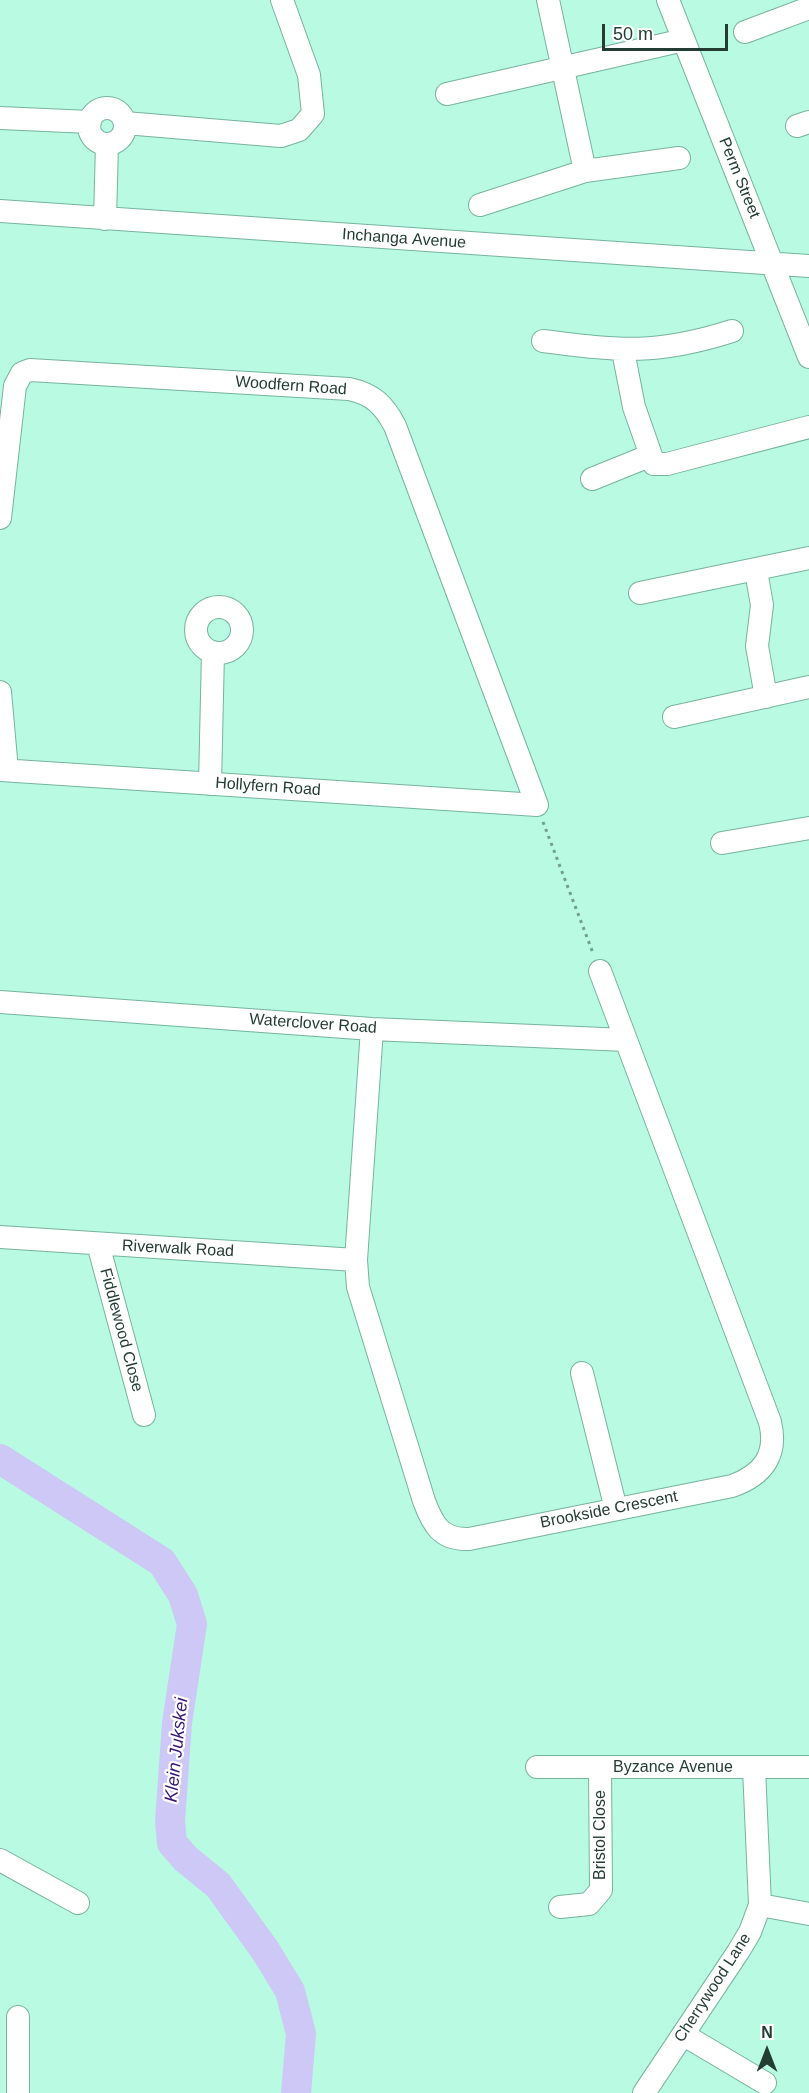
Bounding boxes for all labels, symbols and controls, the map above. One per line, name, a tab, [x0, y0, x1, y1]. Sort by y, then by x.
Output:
scale bar	[605, 12, 731, 50]
text: 50 m	[613, 24, 653, 44]
street label: Perm Street	[714, 135, 764, 221]
street label: Inchanga Avenue	[341, 225, 467, 253]
street label: Woodfern Road	[235, 373, 347, 399]
street label: Hollyfern Road	[215, 774, 321, 800]
street label: Waterclover Road	[249, 1010, 377, 1038]
street label: Riverwalk Road	[122, 1236, 234, 1262]
street label: Fiddlewood Close	[95, 1266, 147, 1394]
street label: Brookside Crescent	[539, 1487, 679, 1533]
water label: Klein Jukskei	[161, 1697, 193, 1803]
street label: Byzance Avenue	[613, 1758, 733, 1778]
street label: Bristol Close	[591, 1790, 611, 1880]
street label: Cherrywood Lane	[671, 1930, 755, 2046]
north arrow	[737, 2021, 797, 2081]
text: N	[761, 2024, 773, 2041]

